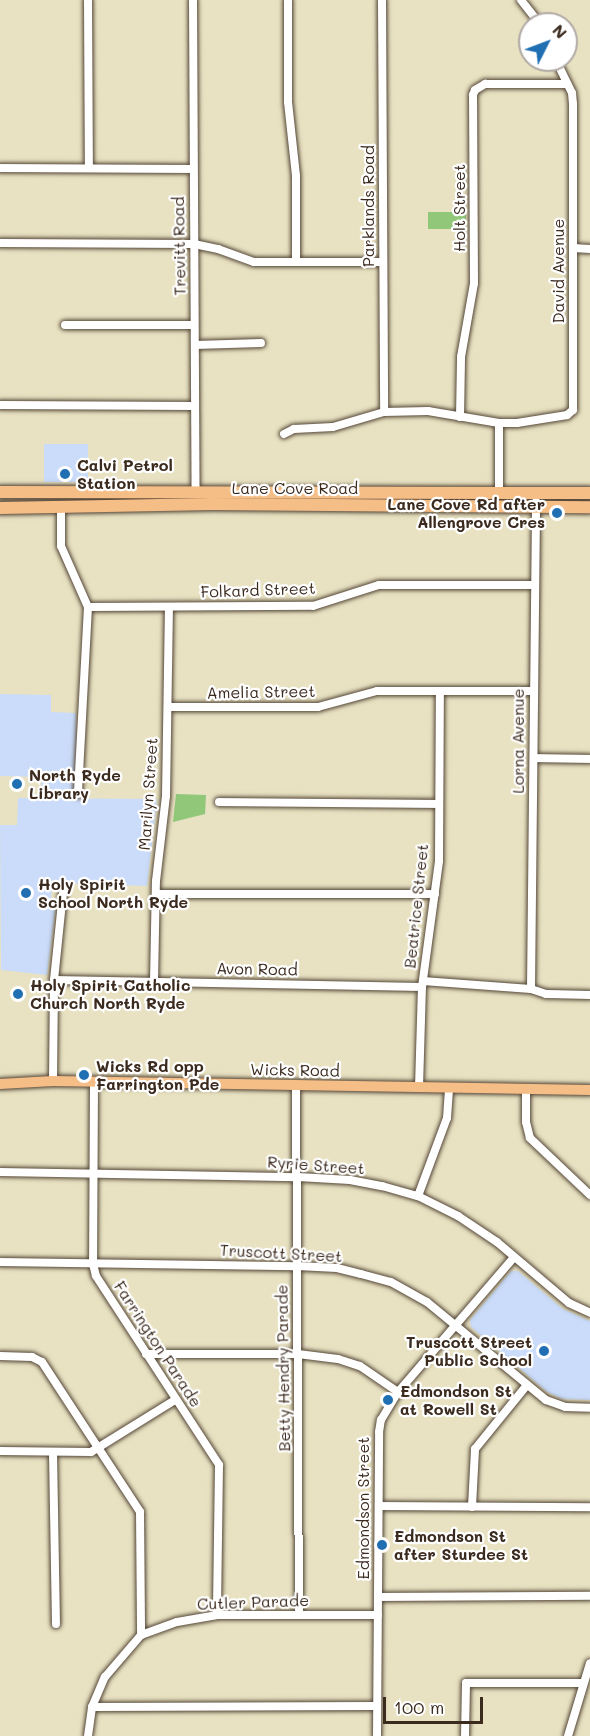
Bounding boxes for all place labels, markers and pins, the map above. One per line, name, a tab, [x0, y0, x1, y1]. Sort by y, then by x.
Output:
place label: Calvi Petrol Station	[77, 455, 173, 493]
marker: Calvi Petrol Station	[58, 467, 72, 481]
place label: Lane Cove Rd after Allengrove Cres	[387, 494, 545, 532]
marker: Lane Cove Rd after Allengrove Cres	[550, 506, 564, 520]
place label: North Ryde Library	[29, 765, 121, 803]
marker: North Ryde Library	[10, 777, 24, 791]
place label: Holy Spirit School North Ryde	[38, 874, 188, 912]
marker: Holy Spirit School North Ryde	[19, 886, 33, 900]
place label: Holy Spirit Catholic Church North Ryde	[30, 975, 191, 1013]
marker: Holy Spirit Catholic Church North Ryde	[11, 987, 25, 1001]
place label: Wicks Rd opp Farrington Pde	[96, 1056, 219, 1094]
marker: Wicks Rd opp Farrington Pde	[77, 1068, 91, 1082]
place label: Truscott Street Public School	[406, 1332, 532, 1370]
marker: Truscott Street Public School	[537, 1344, 551, 1358]
place label: Edmondson St at Rowell St	[400, 1381, 512, 1419]
marker: Edmondson St at Rowell St	[381, 1393, 395, 1407]
place label: Edmondson St after Sturdee St	[394, 1526, 528, 1564]
marker: Edmondson St after Sturdee St	[375, 1538, 389, 1552]

